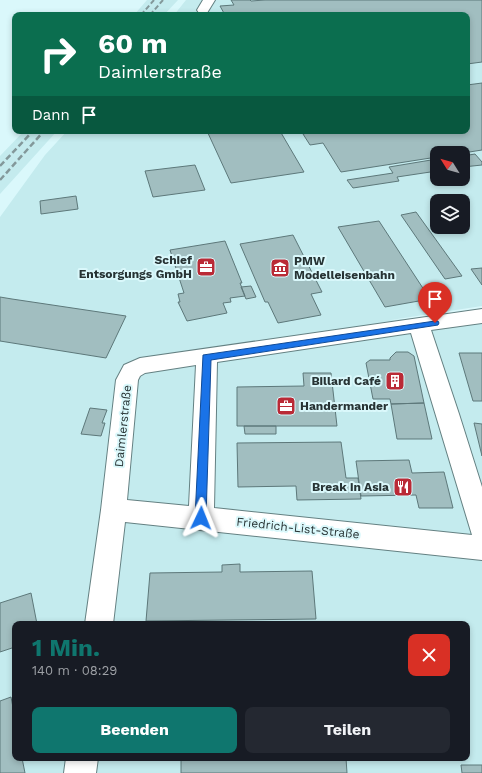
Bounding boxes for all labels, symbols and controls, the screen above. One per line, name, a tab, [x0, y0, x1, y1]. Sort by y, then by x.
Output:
text: 60 m	[98, 27, 168, 60]
icon: right	[32, 28, 84, 80]
text: Daimlerstraße	[98, 61, 222, 82]
icon: arrive	[78, 104, 100, 126]
text: Dann	[32, 106, 70, 124]
north arrow	[430, 146, 470, 186]
map controls	[430, 146, 470, 234]
button: layers	[430, 194, 470, 234]
place label: Schief Entsorgungs GmbH	[79, 253, 192, 281]
place label: PMW Modelleisenbahn	[294, 254, 395, 282]
office icon: Schief Entsorgungs GmbH	[195, 256, 217, 278]
museum icon: PMW Modelleisenbahn	[269, 257, 291, 279]
pin	[418, 282, 452, 323]
icon: arrive	[424, 288, 446, 310]
building icon: Billard Café	[384, 370, 406, 392]
place label: Billard Café	[311, 374, 381, 388]
street label: Daimlerstraße	[112, 384, 134, 468]
office icon: Handermander	[275, 395, 297, 417]
place label: Handermander	[300, 399, 389, 413]
restaurant icon: Break in Asia	[392, 476, 414, 498]
place label: Break in Asia	[312, 480, 389, 494]
position arrow	[180, 497, 222, 539]
street label: Friedrich-List-Straße	[236, 515, 360, 541]
text: 1 Min.	[32, 634, 100, 662]
button: close	[408, 634, 450, 676]
text: 140 m · 08:29	[32, 663, 117, 678]
button: Beenden	[32, 707, 237, 753]
button: Teilen	[245, 707, 450, 753]

